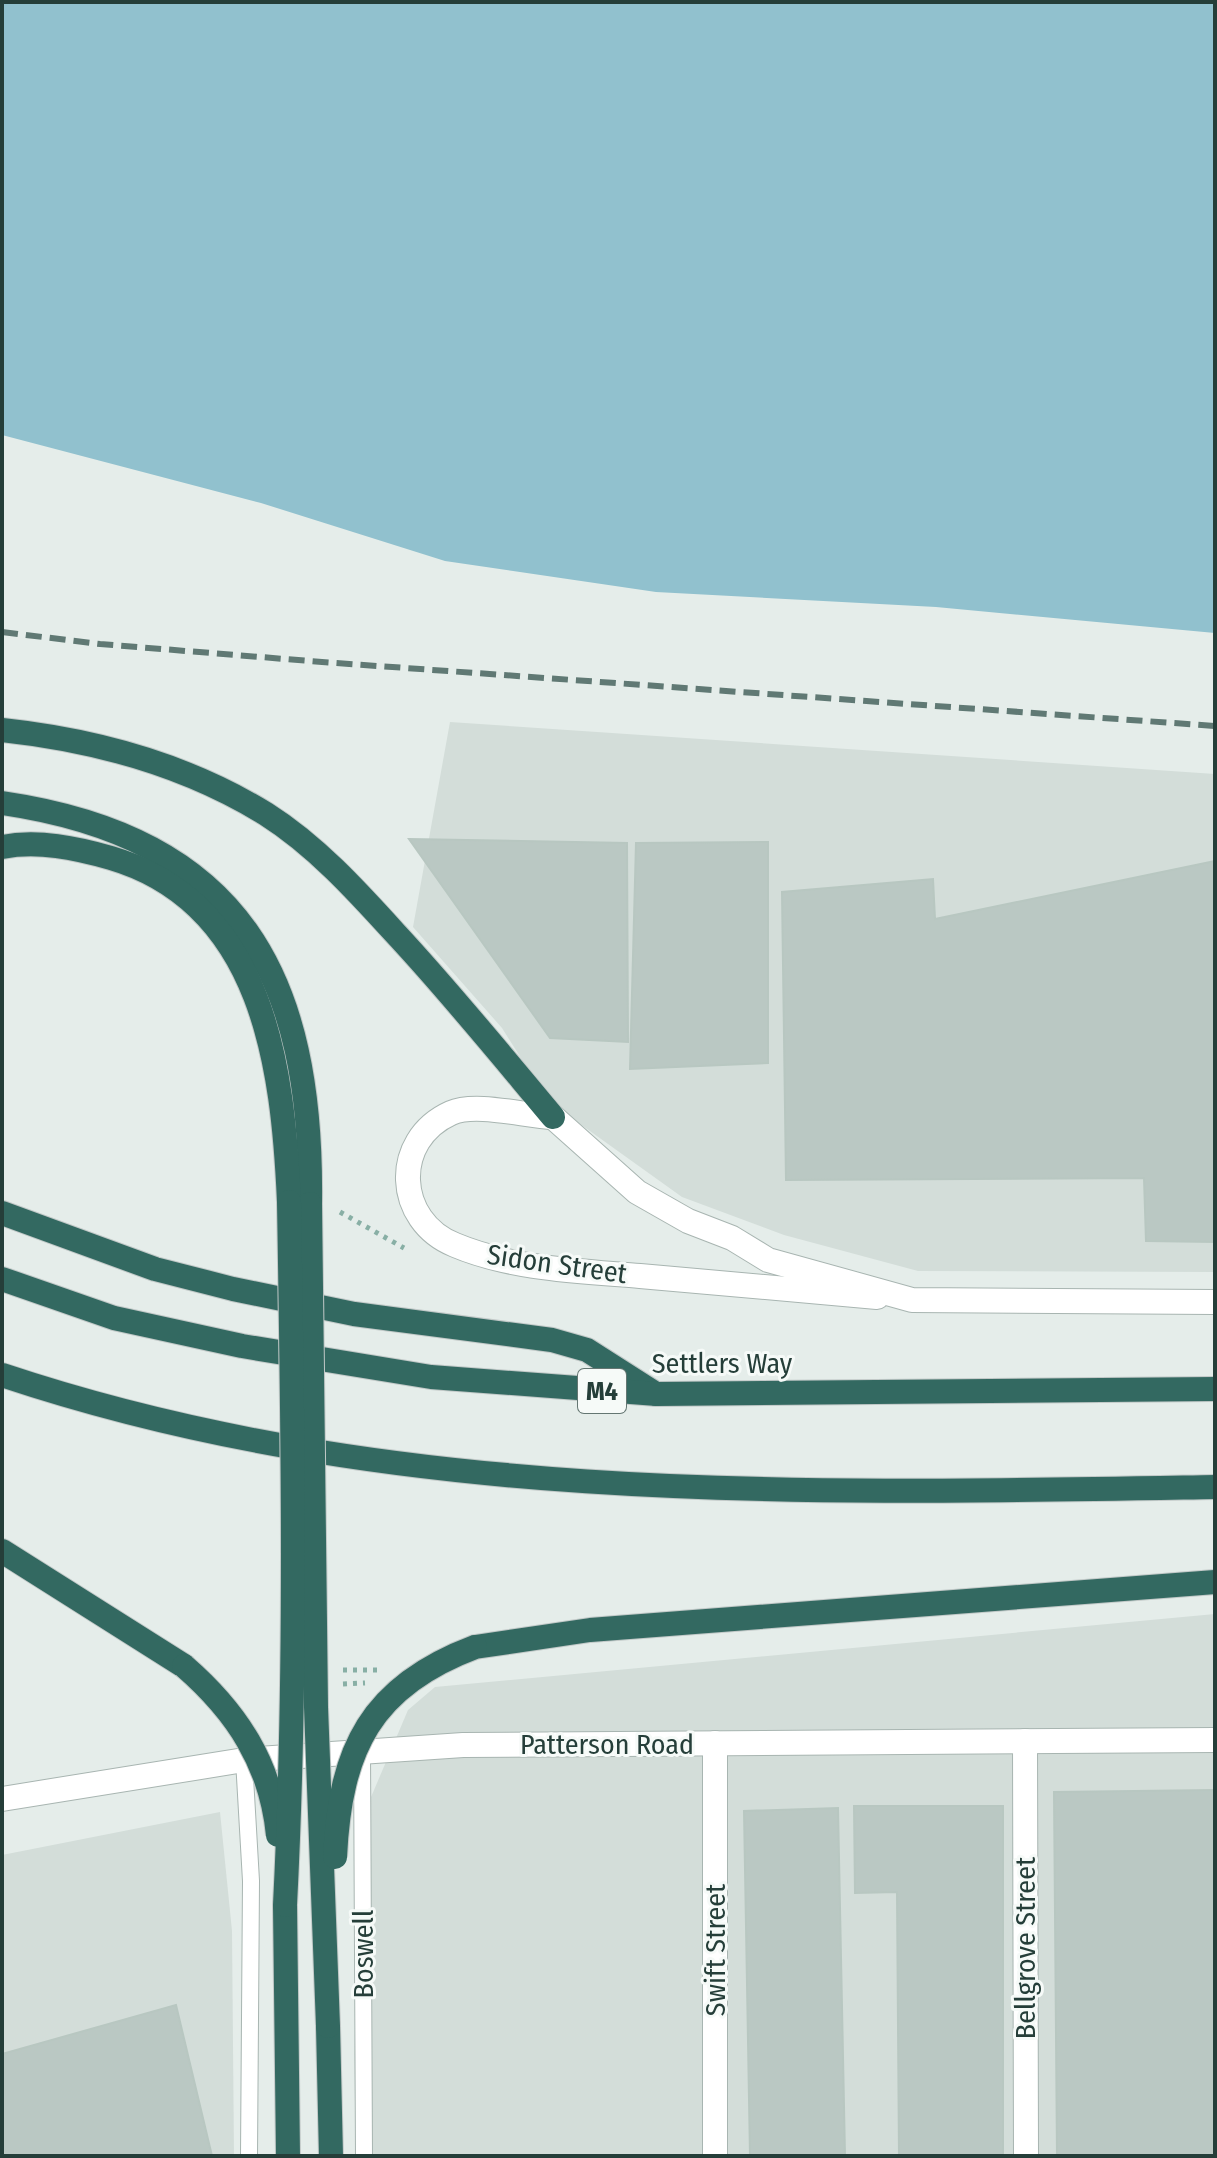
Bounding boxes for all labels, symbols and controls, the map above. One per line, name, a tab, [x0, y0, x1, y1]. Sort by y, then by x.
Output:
street label: Sidon Street	[485, 1238, 630, 1290]
street label: Settlers Way	[652, 1347, 793, 1380]
road number: M4	[578, 1369, 626, 1413]
street label: Patterson Road	[520, 1728, 694, 1761]
street label: Bellgrove Street	[1009, 1856, 1042, 2039]
street label: Swift Street	[699, 1883, 732, 2016]
street label: Boswell	[347, 1910, 380, 1998]

